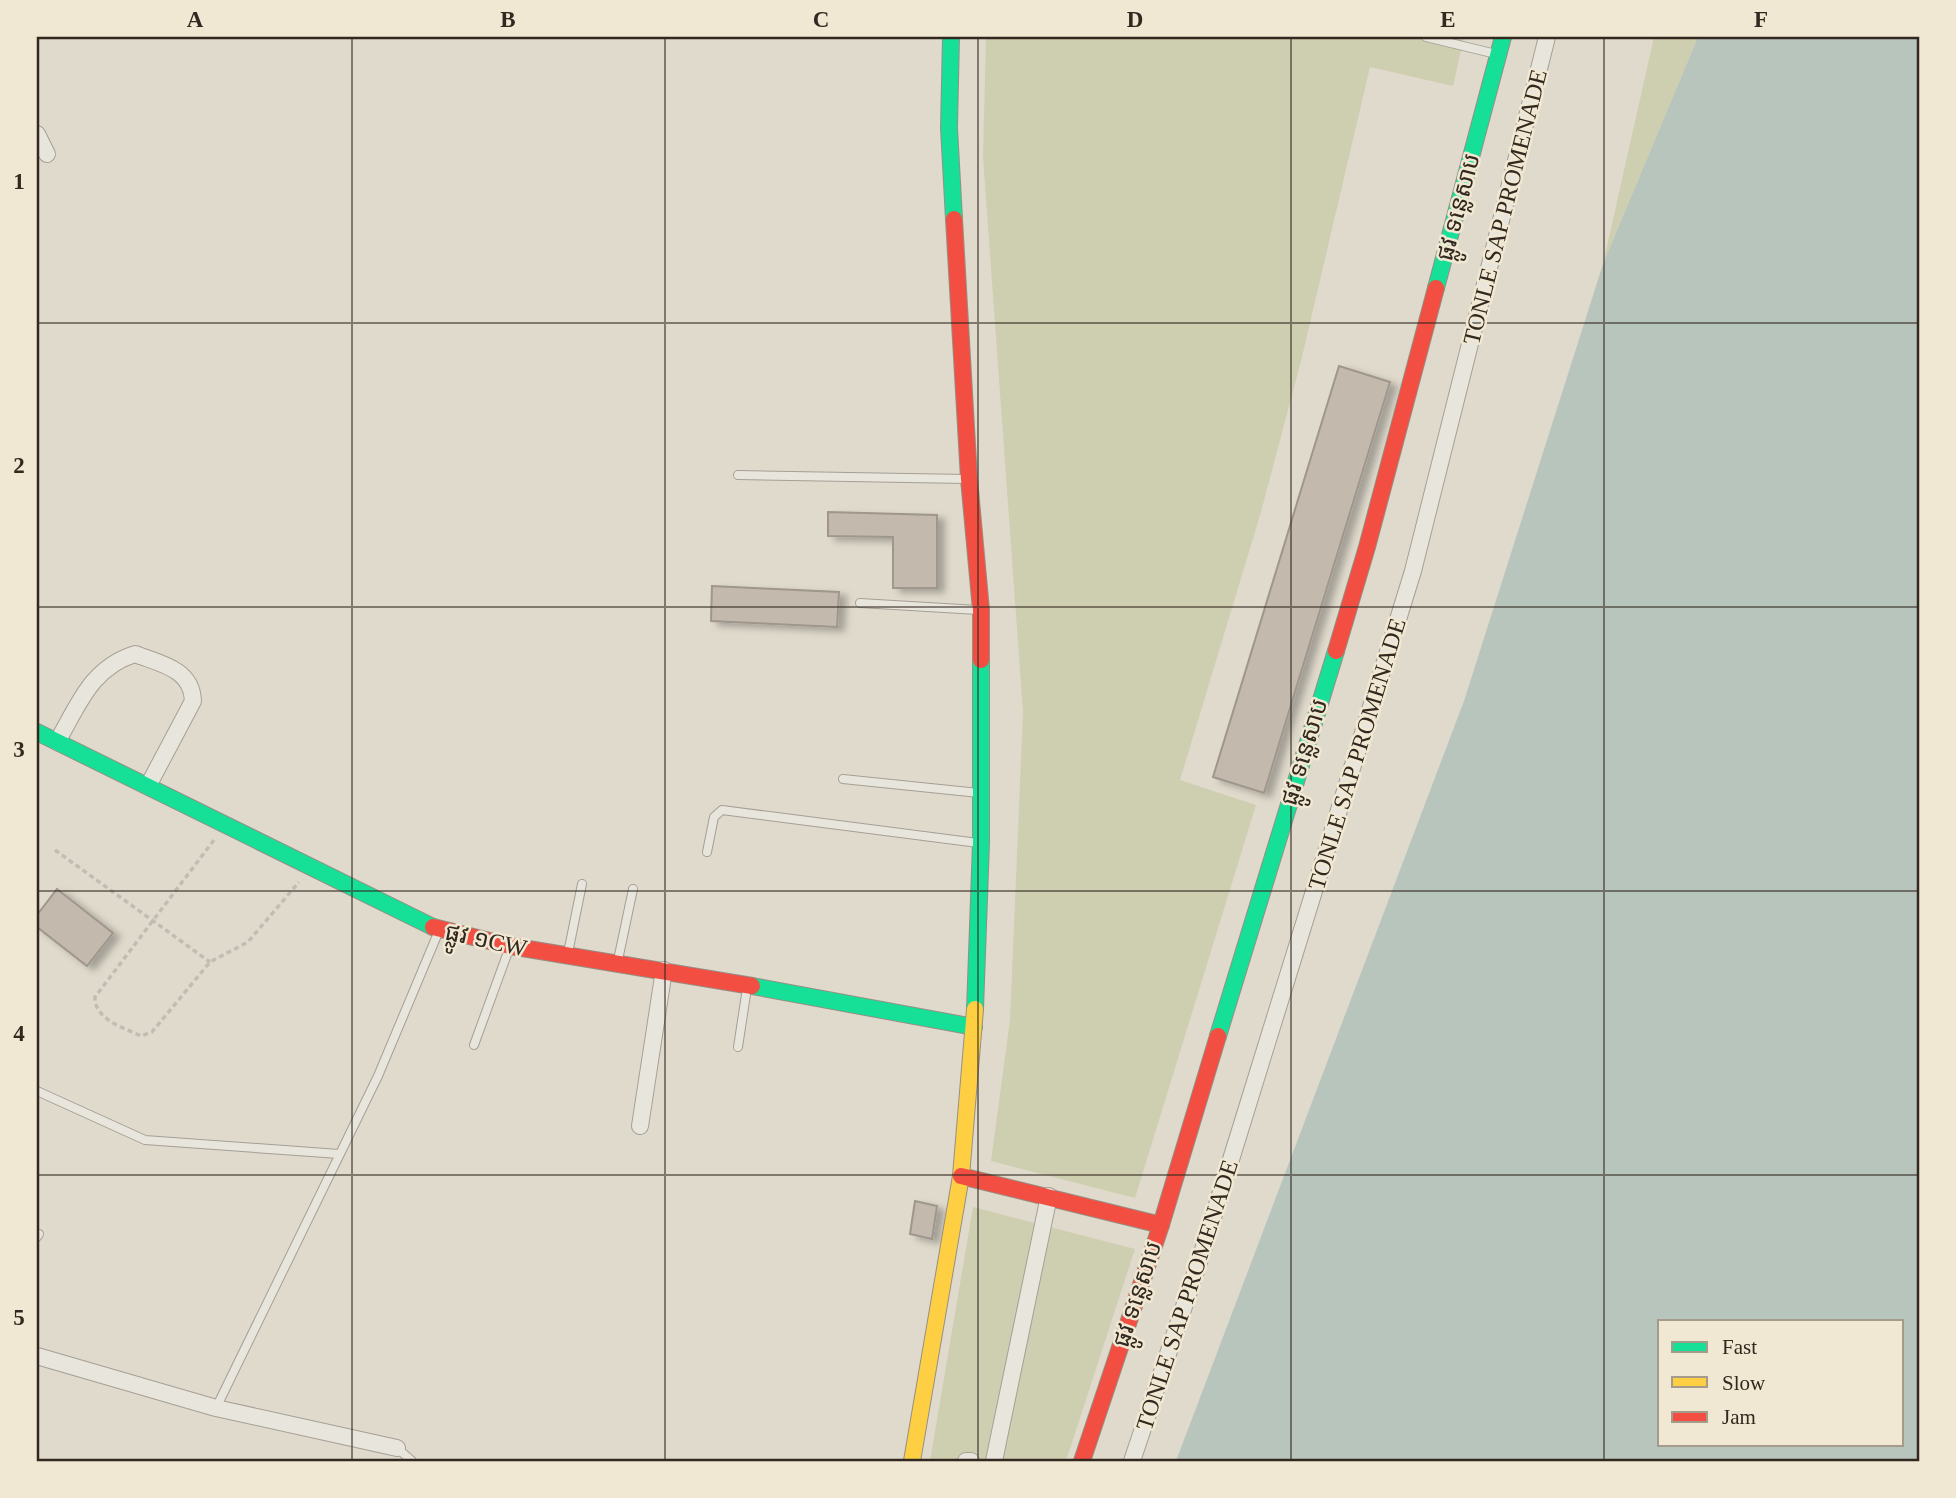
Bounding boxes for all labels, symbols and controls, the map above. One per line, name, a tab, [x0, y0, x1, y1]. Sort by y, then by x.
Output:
text: A	[187, 7, 204, 32]
text: B	[500, 7, 516, 32]
text: C	[813, 7, 829, 32]
text: D	[1127, 7, 1143, 32]
text: E	[1440, 7, 1456, 32]
text: F	[1754, 7, 1768, 32]
street label: TONLE SAP PROMENADE	[1458, 67, 1552, 347]
street label: ផ្លូវ ទន្លេសាប	[1431, 150, 1494, 266]
text: 1	[13, 169, 25, 194]
text: 2	[13, 453, 25, 478]
street label: TONLE SAP PROMENADE	[1303, 615, 1411, 893]
street label: ផ្លូវ ទន្លេសាប	[1275, 696, 1341, 811]
text: 3	[13, 737, 25, 762]
street label: ផ្លូវ ១CW	[441, 919, 530, 970]
text: 4	[13, 1021, 25, 1046]
street label: TONLE SAP PROMENADE	[1131, 1157, 1243, 1433]
street label: ផ្លូវ ទន្លេសាប	[1108, 1238, 1175, 1353]
text: 5	[13, 1305, 25, 1330]
legend	[1658, 1320, 1904, 1446]
text: Fast	[1722, 1335, 1757, 1359]
text: Slow	[1722, 1371, 1766, 1395]
text: Jam	[1722, 1405, 1756, 1429]

